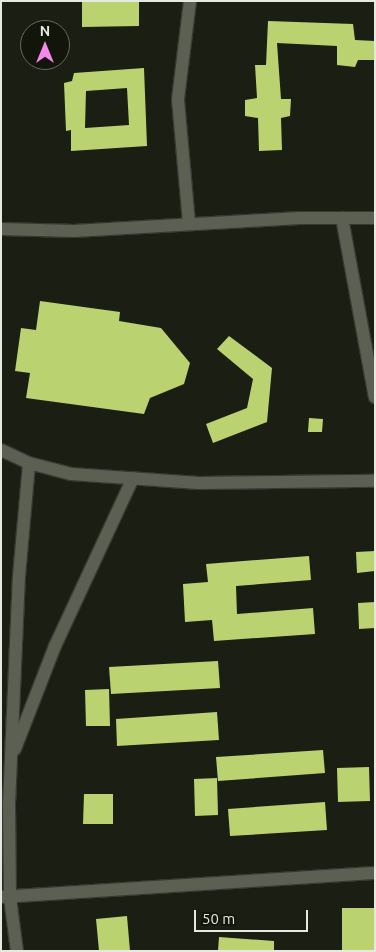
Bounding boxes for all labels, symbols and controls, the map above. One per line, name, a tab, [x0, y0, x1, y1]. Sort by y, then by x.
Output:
north arrow	[20, 20, 70, 70]
text: N	[40, 23, 50, 39]
scale bar	[196, 900, 310, 932]
text: 50 m	[202, 910, 235, 927]

